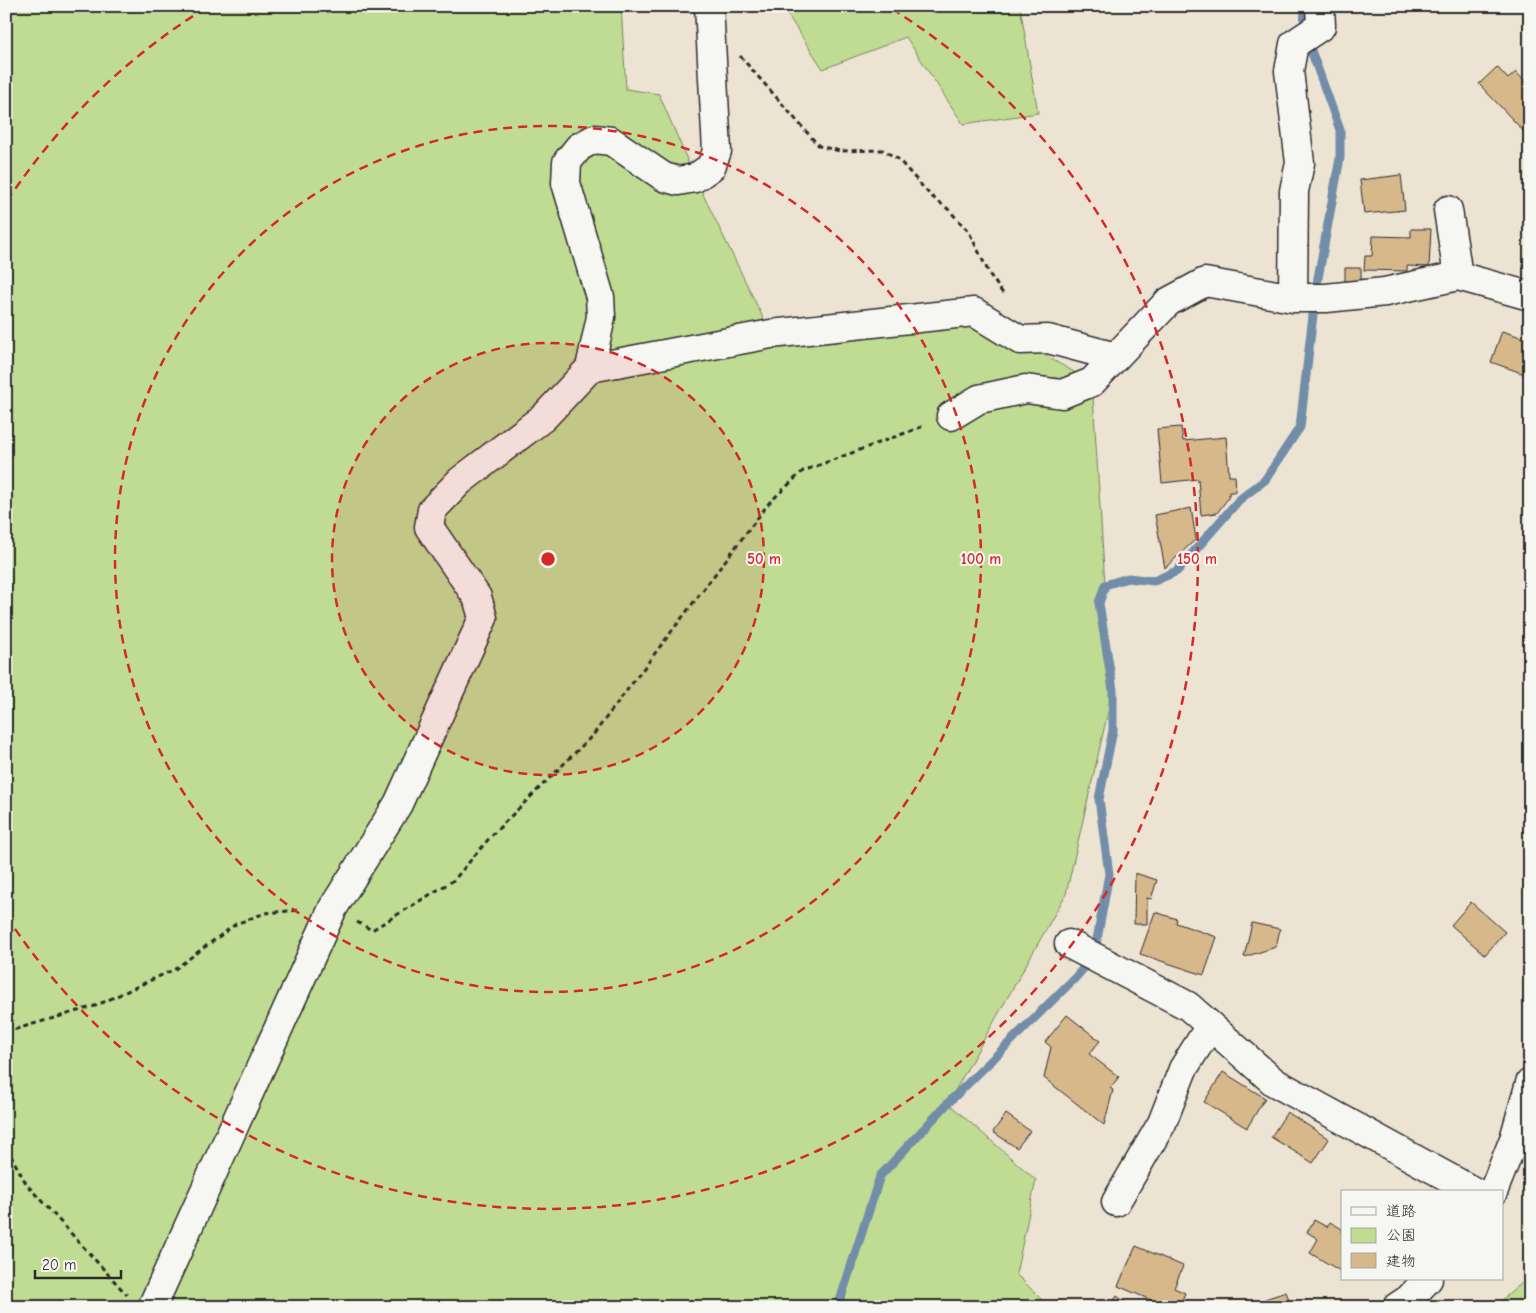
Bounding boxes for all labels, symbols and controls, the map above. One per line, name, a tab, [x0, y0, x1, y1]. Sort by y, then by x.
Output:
centre of rings	[539, 550, 557, 568]
text: 50 m	[747, 550, 781, 568]
text: 100 m	[961, 550, 1001, 568]
text: 150 m	[1177, 550, 1217, 568]
legend	[1341, 1190, 1504, 1280]
text: 道路	[1386, 1202, 1416, 1220]
text: 公園	[1386, 1226, 1416, 1244]
scale bar	[35, 1248, 121, 1280]
text: 建物	[1386, 1252, 1416, 1270]
text: 20 m	[42, 1256, 76, 1274]

